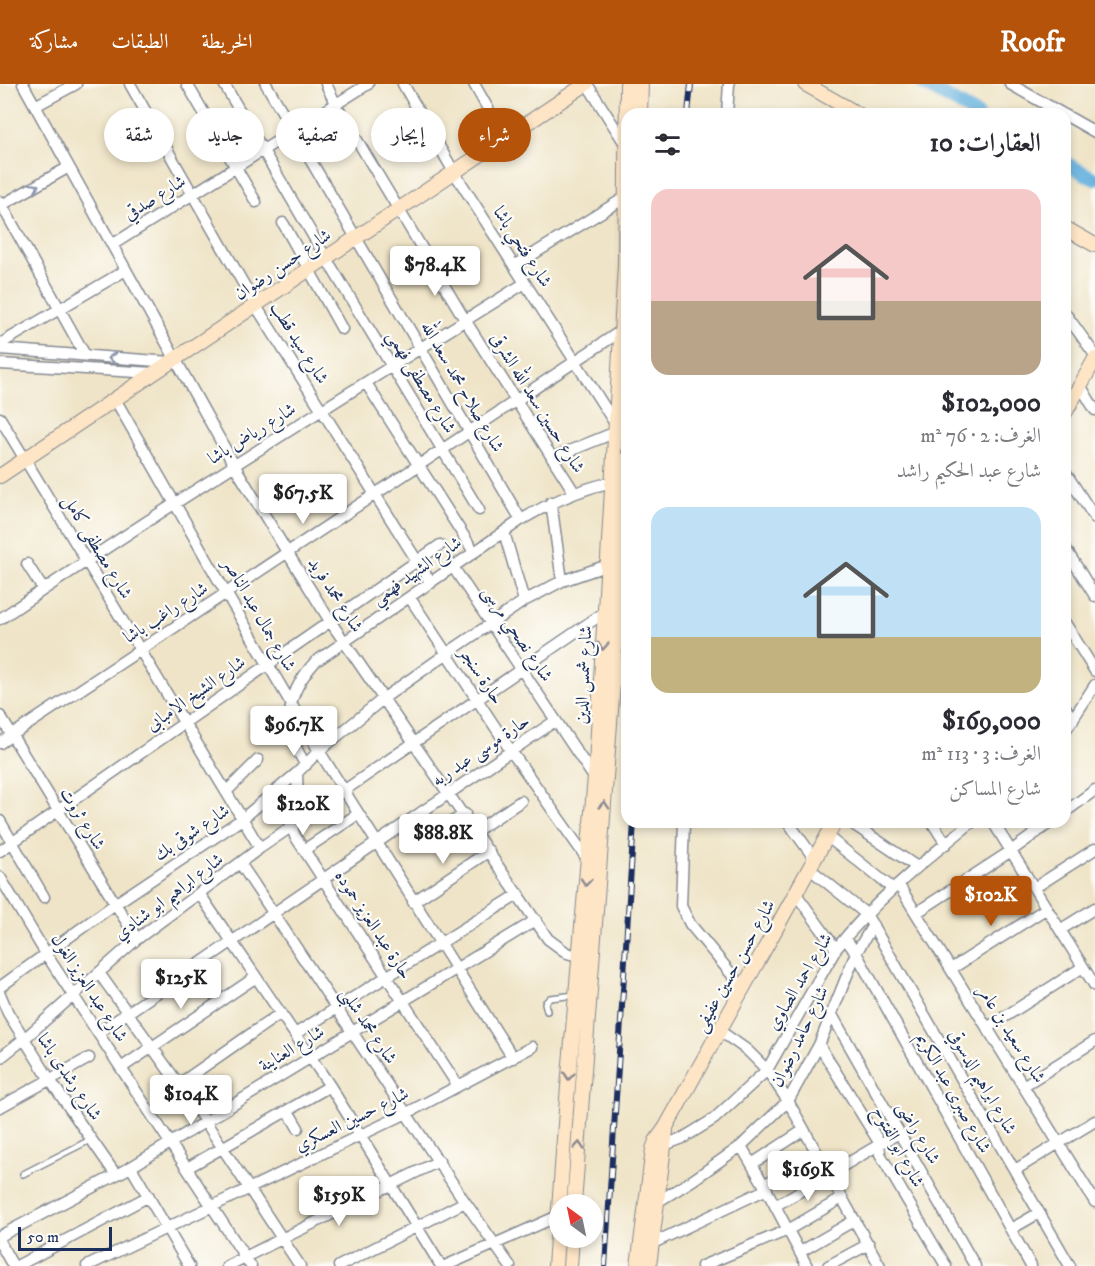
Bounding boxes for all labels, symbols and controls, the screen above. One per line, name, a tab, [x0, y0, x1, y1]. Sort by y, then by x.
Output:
text: Roofr	[1000, 25, 1065, 60]
text: مشاركة	[30, 29, 78, 55]
text: الطبقات	[111, 29, 168, 55]
text: الخريطة	[201, 29, 253, 55]
chip: شقة	[104, 108, 174, 162]
chip: جديد	[186, 108, 264, 162]
chip: تصفية	[276, 108, 359, 162]
chip: إيجار	[371, 108, 446, 162]
chip: شراء	[458, 108, 531, 162]
text: العقارات: 10	[930, 127, 1041, 160]
icon: filters	[651, 128, 684, 161]
street label: شارع صدقي	[120, 170, 192, 228]
one-way arrow	[29, 182, 39, 194]
street label: شارع فتحي باشا	[484, 202, 556, 294]
street label: شارع حسن رضوان	[230, 225, 337, 308]
icon: home	[792, 228, 900, 336]
pin: $78.4K	[386, 246, 484, 297]
text: $78.4K	[404, 253, 466, 278]
street label: شارع سيد قطب	[262, 298, 333, 390]
street label: شارع صلاح محمد سعد الله	[412, 316, 512, 458]
street label: شارع مصطفى فهمي	[377, 326, 460, 440]
street label: شارع حسين سعد الله الشرقى	[482, 327, 593, 479]
one-way arrow	[108, 351, 117, 364]
text: $102,000	[941, 387, 1041, 420]
street label: شارع رياض باشا	[204, 398, 302, 472]
text: الغرف: 2 · 76 m²	[921, 424, 1041, 449]
text: شارع عبد الحكيم راشد	[897, 459, 1041, 484]
pin: $67.5K	[254, 474, 352, 525]
text: $67.5K	[273, 481, 333, 506]
street label: شارع مصطفى كامل	[55, 491, 137, 605]
street label: شارع الشهيد فهمي	[368, 532, 469, 614]
icon: home	[792, 546, 900, 654]
street label: شارع جمال عبد الناصر	[214, 553, 300, 677]
street label: شارع محمد فريد	[300, 553, 367, 638]
street label: شارع راغب باشا	[120, 578, 214, 651]
street label: شارع نصحي مرسى	[473, 582, 557, 689]
street label: شارع شمس الدين	[570, 625, 601, 725]
street label: حارة سنجر	[453, 641, 508, 709]
one-way arrow	[597, 641, 610, 650]
street label: شارع الشيخ الامبابى	[142, 652, 252, 740]
text: $169,000	[942, 705, 1041, 738]
pin: $96.7K	[245, 706, 343, 757]
street label: حارة موسى عبد ربه	[428, 710, 535, 793]
text: $96.7K	[264, 713, 324, 738]
text: الغرف: 3 · 113 m²	[922, 742, 1041, 767]
text: شارع المساكن	[949, 777, 1041, 802]
street label: شارع ثروت	[52, 784, 110, 856]
pin: $120K	[261, 785, 345, 836]
text: $120K	[277, 792, 329, 817]
street label: شارع شوقى بك	[150, 800, 236, 869]
one-way arrow	[597, 801, 610, 810]
pin: $88.8K	[394, 814, 492, 865]
text: $88.8K	[413, 821, 473, 846]
street label: شارع ابراهيم ابو شنادي	[110, 849, 232, 950]
street label: حارة عبد العزيز حموده	[330, 866, 416, 984]
pin: $102K	[949, 876, 1033, 927]
one-way arrow	[580, 878, 593, 887]
text: $102K	[965, 883, 1017, 908]
street label: شارع حسن حسين عفيفى	[690, 896, 783, 1037]
street label: شارع احمد الصاوي	[762, 929, 840, 1036]
street label: شارع عبد العزيز الغول	[43, 930, 132, 1048]
pin: $125K	[139, 959, 223, 1010]
text: $125K	[155, 966, 207, 991]
street label: شارع سعيد بن عامر	[969, 981, 1050, 1089]
street label: شارع حامد رضوان	[766, 983, 837, 1092]
street label: شارع محمد شلبى	[332, 984, 402, 1070]
street label: شارع العناينة	[255, 1021, 330, 1080]
street label: شارع ابراهيم الدسوقي	[938, 1025, 1021, 1142]
street label: شارع رشدى باشا	[29, 1029, 106, 1126]
street label: شارع صبرى عبد الكريم	[907, 1029, 995, 1159]
one-way arrow	[563, 1072, 576, 1081]
pin: $104K	[149, 1075, 233, 1126]
text: $104K	[164, 1082, 218, 1107]
street label: شارع حسين العسكري	[291, 1083, 414, 1160]
street label: شارع راضى	[889, 1098, 945, 1170]
street label: شارع ابو الفتوح	[864, 1103, 929, 1193]
one-way arrow	[572, 1142, 585, 1151]
pin: $169K	[766, 1151, 850, 1202]
text: $169K	[782, 1158, 834, 1183]
pin: $159K	[297, 1176, 381, 1227]
text: $159K	[313, 1183, 365, 1208]
north arrow	[549, 1194, 603, 1248]
map controls	[549, 1194, 603, 1248]
scale bar	[18, 1224, 112, 1252]
text: 50 m	[27, 1227, 59, 1247]

